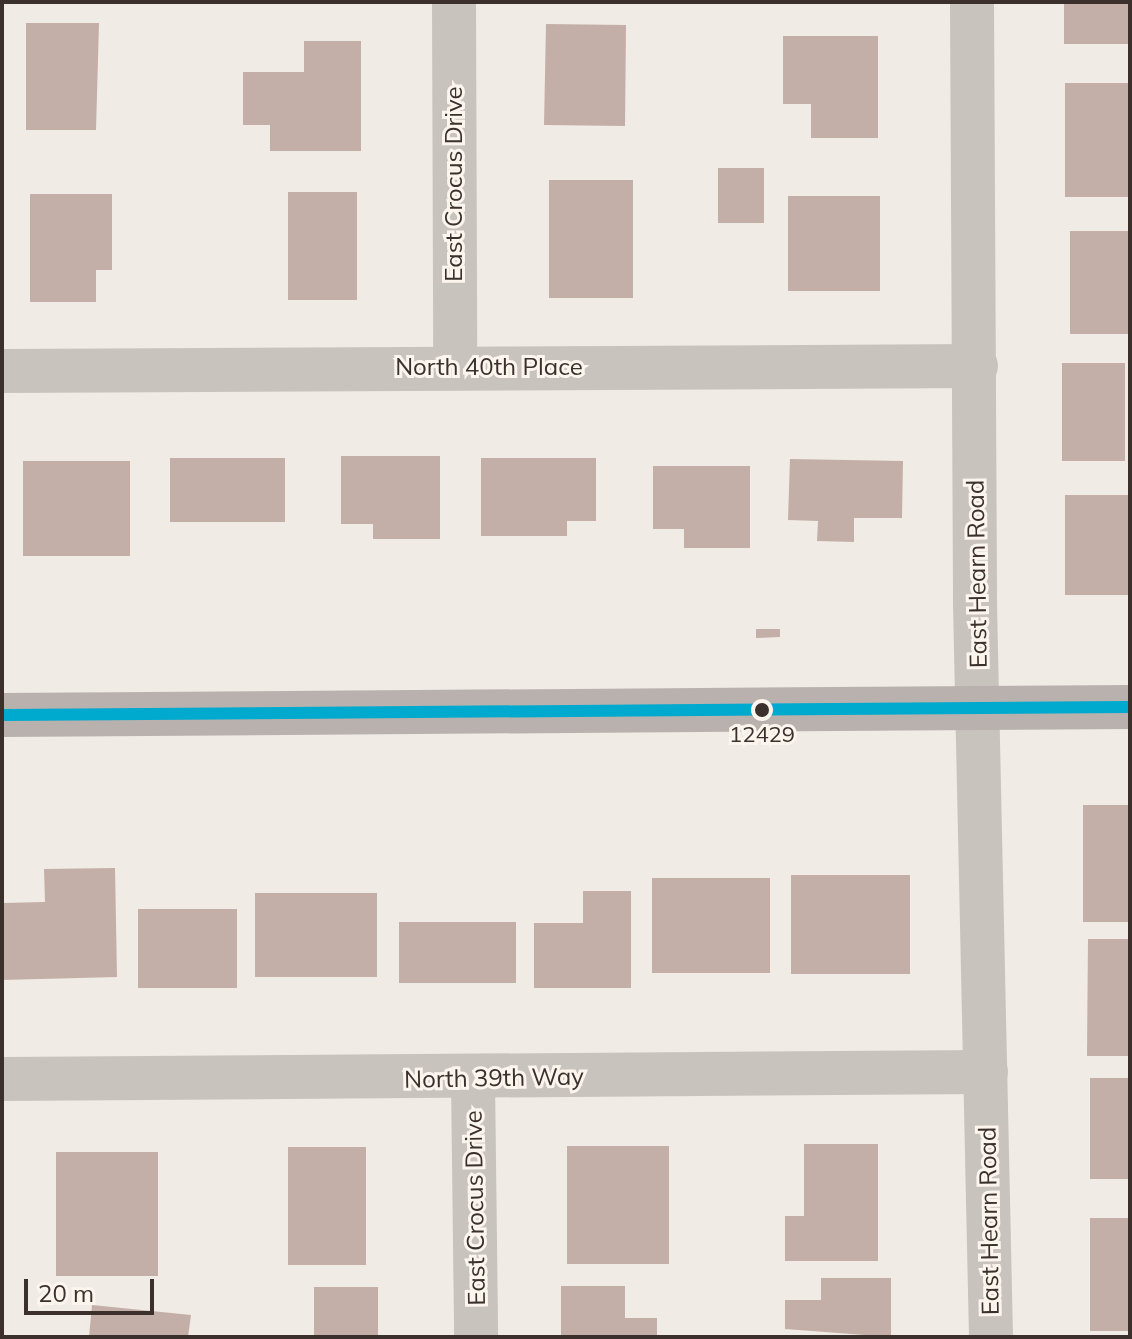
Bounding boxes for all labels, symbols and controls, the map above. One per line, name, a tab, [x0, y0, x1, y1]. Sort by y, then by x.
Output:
street label: East Crocus Drive	[440, 86, 468, 282]
street label: North 40th Place	[395, 353, 583, 381]
street label: East Hearn Road	[961, 480, 993, 668]
marker: 12429	[754, 702, 770, 718]
place label: 12429	[729, 722, 795, 748]
street label: North 39th Way	[404, 1062, 584, 1094]
street label: East Crocus Drive	[459, 1110, 491, 1306]
street label: East Hearn Road	[973, 1127, 1005, 1315]
scale bar	[28, 1263, 158, 1313]
text: 20 m	[38, 1278, 94, 1308]

